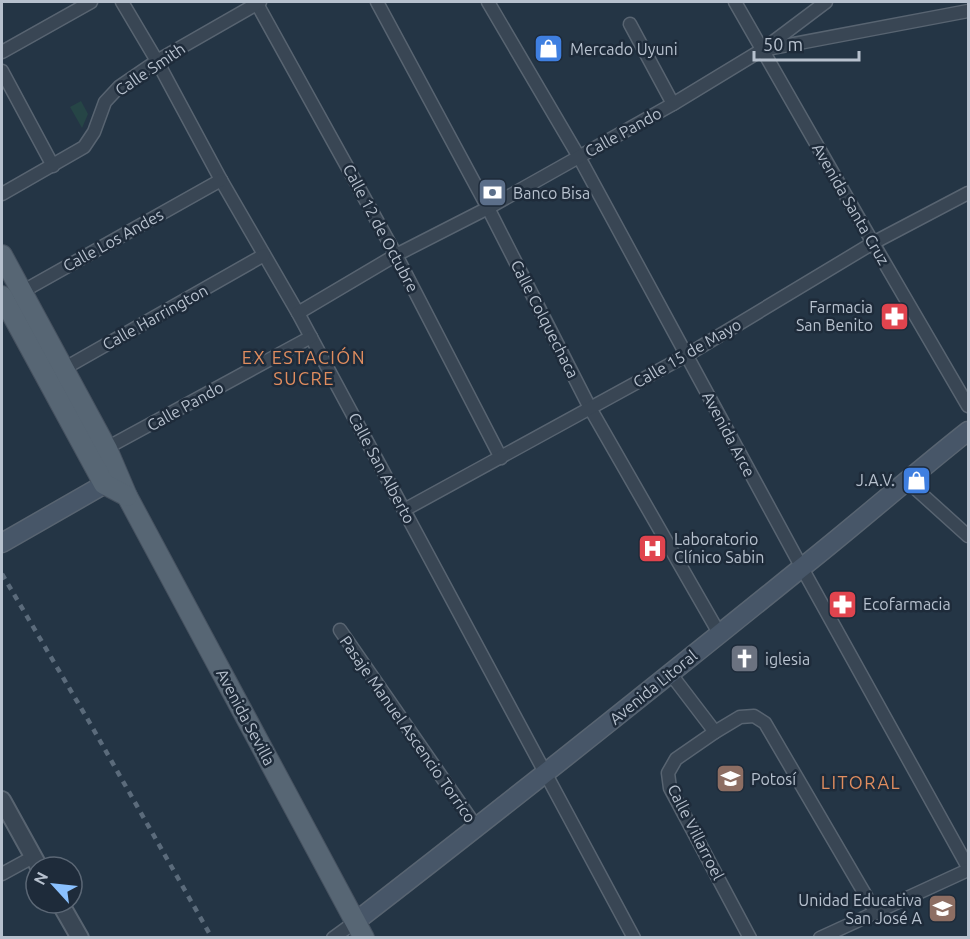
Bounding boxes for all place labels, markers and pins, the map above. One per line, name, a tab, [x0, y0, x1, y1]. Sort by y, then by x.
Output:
shop icon: Mercado Uyuni	[533, 33, 565, 65]
place label: Mercado Uyuni	[570, 40, 678, 58]
bank icon: Banco Bisa	[476, 177, 508, 209]
place label: Banco Bisa	[513, 184, 590, 202]
place label: Farmacia San Benito	[796, 298, 873, 334]
pharmacy icon: Farmacia San Benito	[878, 300, 910, 332]
shop icon: J.A.V.	[900, 464, 932, 496]
place label: J.A.V.	[856, 471, 895, 489]
place label: Laboratorio Clínico Sabin	[674, 530, 764, 566]
hospital icon: Laboratorio Clínico Sabin	[637, 532, 669, 564]
pharmacy icon: Ecofarmacia	[826, 588, 858, 620]
place label: Ecofarmacia	[863, 595, 951, 613]
church icon: iglesia	[728, 643, 760, 675]
place label: iglesia	[765, 650, 810, 668]
school or university icon: Potosí	[714, 763, 746, 795]
place label: Potosí	[751, 770, 797, 788]
place label: Unidad Educativa San José A	[798, 891, 923, 927]
school or university icon: Unidad Educativa San José A	[927, 893, 959, 925]

